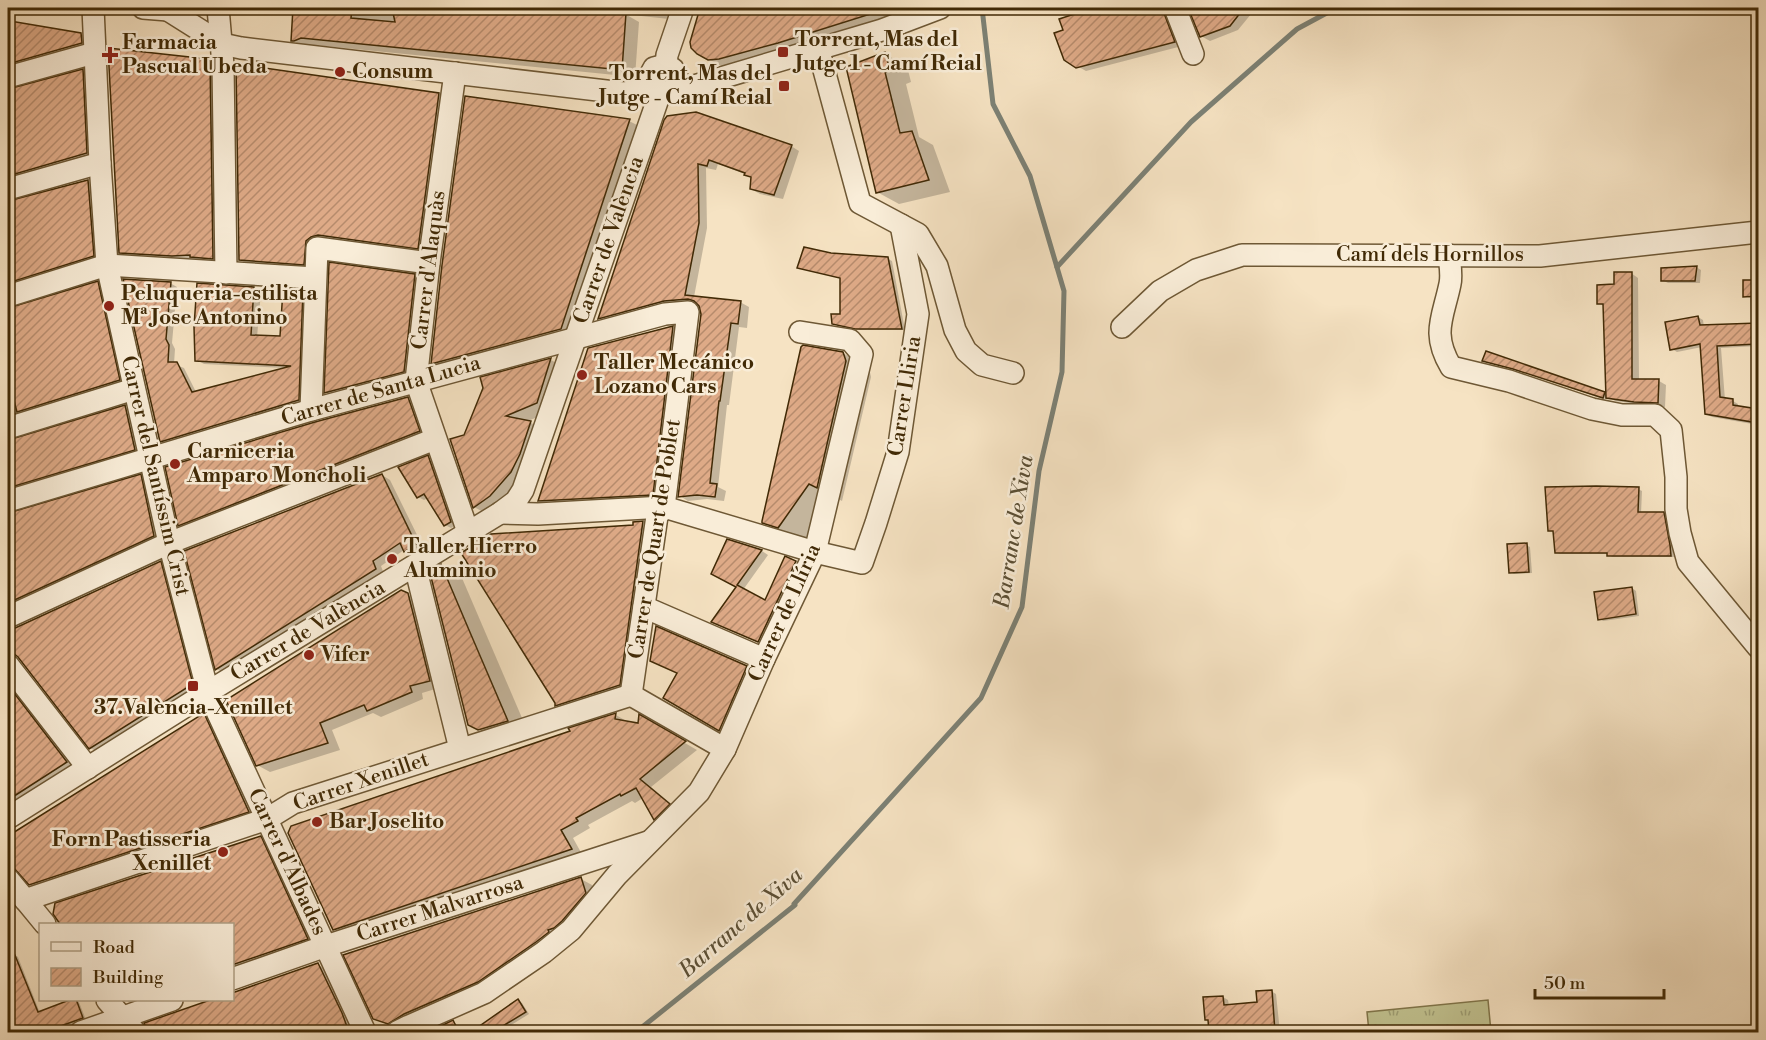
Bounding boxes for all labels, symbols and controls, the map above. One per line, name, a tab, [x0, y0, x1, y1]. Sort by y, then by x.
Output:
place label: Torrent, Mas del Jutge 1 - Camí Reial	[792, 27, 982, 77]
place label: Farmacia Pascual Ubeda	[122, 30, 268, 80]
marker: Torrent, Mas del Jutge 1 - Camí Reial	[776, 45, 790, 59]
marker: Farmacia Pascual Ubeda	[103, 48, 117, 62]
place label: Consum	[352, 59, 433, 85]
place label: Torrent, Mas del Jutge - Camí Reial	[596, 61, 772, 111]
marker: Consum	[333, 65, 347, 79]
marker: Torrent, Mas del Jutge - Camí Reial	[777, 79, 791, 93]
street label: Carrer de València	[568, 152, 650, 327]
street label: Carrer d'Alaquàs	[406, 189, 452, 351]
street label: Camí dels Hornillos	[1336, 242, 1524, 268]
place label: Peluqueria-estilista Mª Jose Antonino	[121, 281, 318, 331]
marker: Peluqueria-estilista Mª Jose Antonino	[102, 299, 116, 313]
street label: Carrer Lliria	[883, 334, 927, 458]
street label: Carrer de Santa Lucia	[278, 350, 484, 432]
place label: Taller Mecánico Lozano Cars	[594, 350, 754, 400]
street label: Carrer del Santíssim Crist	[115, 353, 195, 599]
marker: Taller Mecánico Lozano Cars	[575, 368, 589, 382]
street label: Carrer de Quart de Poblet	[623, 417, 687, 661]
place label: Carniceria Amparo Moncholi	[186, 439, 367, 489]
water label: Barranc de Xiva	[988, 453, 1040, 612]
marker: Carniceria Amparo Moncholi	[168, 457, 182, 471]
place label: Taller Hierro Aluminio	[403, 534, 537, 584]
street label: Carrer de Llíria	[743, 540, 827, 686]
marker: Taller Hierro Aluminio	[385, 552, 399, 566]
street label: Carrer de València	[226, 574, 390, 687]
place label: Vifer	[320, 642, 370, 668]
marker: Vifer	[302, 648, 316, 662]
marker: 37.València-Xenillet	[186, 679, 200, 693]
place label: 37.València-Xenillet	[94, 695, 293, 721]
street label: Carrer Xenillet	[290, 746, 433, 817]
street label: Carrer d'Albades	[242, 784, 332, 940]
place label: Bar Joselito	[329, 809, 444, 835]
marker: Bar Joselito	[310, 815, 324, 829]
place label: Forn Pastisseria Xenillet	[52, 827, 212, 877]
marker: Forn Pastisseria Xenillet	[216, 845, 230, 859]
water label: Barranc de Xiva	[673, 861, 809, 985]
street label: Carrer Malvarrosa	[353, 870, 527, 948]
legend	[39, 923, 234, 1001]
text: Road	[93, 936, 136, 959]
scale bar	[1535, 962, 1664, 1000]
text: Building	[92, 966, 164, 989]
text: 50 m	[1544, 972, 1586, 995]

